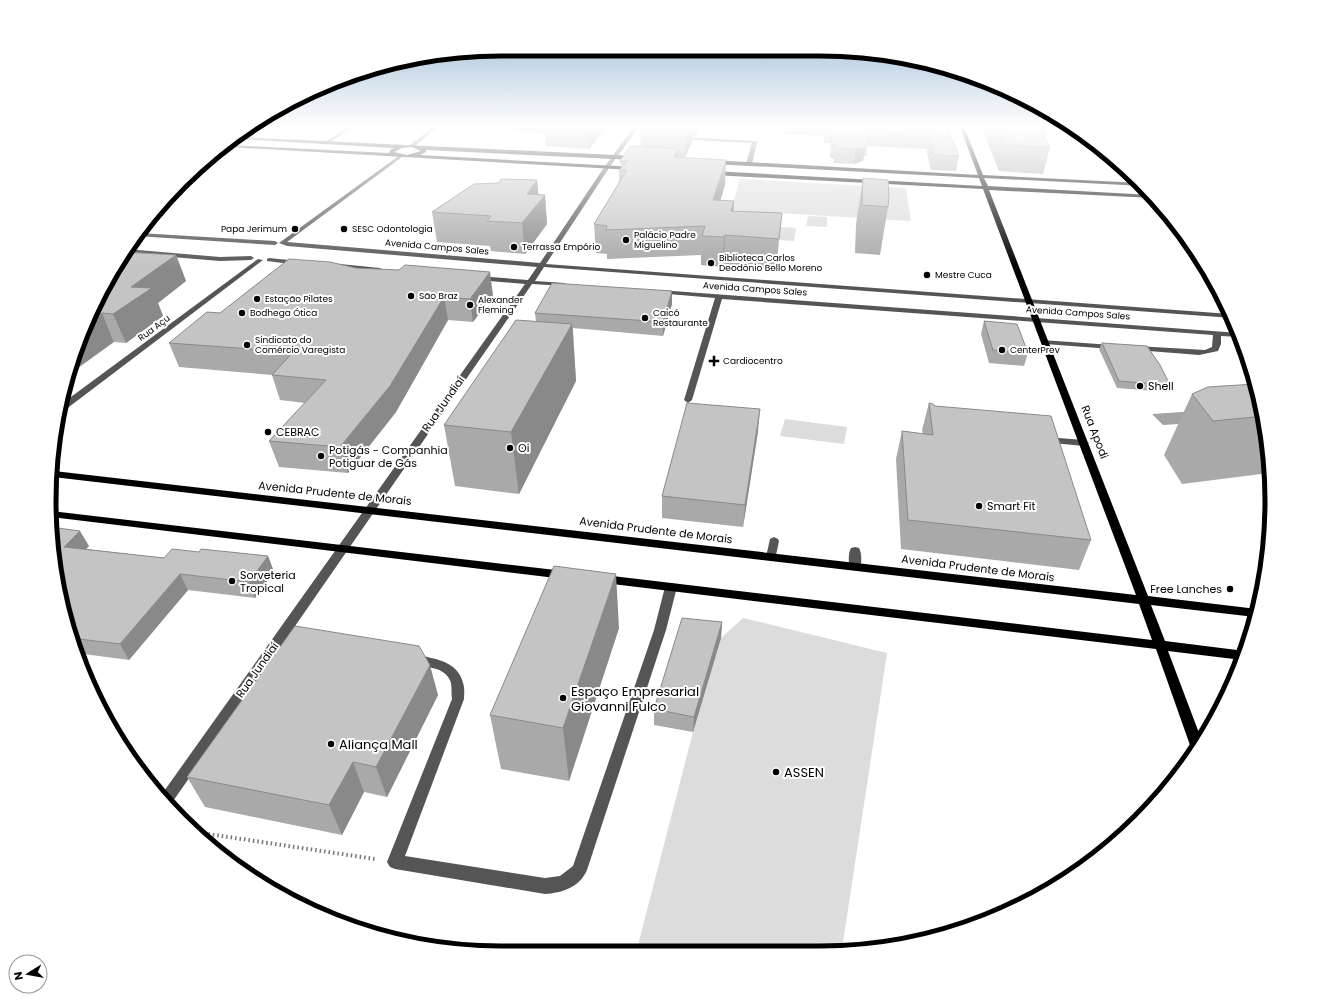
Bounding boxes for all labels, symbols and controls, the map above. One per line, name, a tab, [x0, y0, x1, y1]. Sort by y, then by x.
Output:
place label: Papa Jerimum	[221, 223, 287, 235]
place label: SESC Odontologia	[352, 223, 433, 235]
marker: Papa Jerimum	[290, 224, 300, 234]
marker: SESC Odontologia	[339, 224, 349, 234]
place label: Palácio Padre Miguelino	[634, 229, 696, 251]
marker: Palácio Padre Miguelino	[621, 235, 631, 245]
street label: Avenida Campos Sales	[384, 236, 490, 258]
place label: Terrassa Empório	[522, 241, 600, 253]
marker: Terrassa Empório	[509, 242, 519, 252]
place label: Biblioteca Carlos Deodônio Bello Moreno	[719, 252, 823, 274]
marker: Biblioteca Carlos Deodônio Bello Moreno	[706, 258, 716, 268]
place label: Mestre Cuca	[935, 269, 992, 281]
marker: Mestre Cuca	[922, 270, 932, 280]
street label: Avenida Campos Sales	[703, 279, 808, 299]
place label: São Braz	[419, 290, 458, 302]
marker: São Braz	[406, 291, 416, 301]
place label: Estação Pilates	[265, 293, 333, 305]
marker: Estação Pilates	[252, 294, 262, 304]
place label: Alexander Fleming	[478, 294, 524, 316]
marker: Alexander Fleming	[465, 300, 475, 310]
street label: Avenida Campos Sales	[1026, 303, 1131, 323]
place label: Bodhega Ótica	[250, 307, 317, 319]
place label: Caicó Restaurante	[653, 307, 708, 329]
marker: Bodhega Ótica	[237, 308, 247, 318]
street label: Rua Açu	[136, 312, 173, 344]
marker: Caicó Restaurante	[640, 313, 650, 323]
place label: Sindicato do Comércio Varegista	[255, 334, 345, 356]
marker: Sindicato do Comércio Varegista	[242, 340, 252, 350]
place label: CenterPrev	[1010, 344, 1060, 356]
marker: CenterPrev	[997, 345, 1007, 355]
marker: Cardiocentro	[708, 355, 720, 367]
place label: Cardiocentro	[723, 355, 783, 367]
street label: Rua Jundiaí	[418, 373, 468, 435]
place label: Shell	[1148, 378, 1174, 394]
marker: Shell	[1135, 381, 1145, 391]
street label: Rua Apodi	[1077, 403, 1113, 461]
place label: CEBRAC	[276, 424, 319, 440]
marker: CEBRAC	[263, 427, 273, 437]
place label: Oi	[518, 440, 530, 456]
place label: Potigás - Companhia Potiguar de Gás	[329, 442, 448, 471]
marker: Oi	[505, 443, 515, 453]
marker: Potigás - Companhia Potiguar de Gás	[316, 451, 326, 461]
street label: Avenida Prudente de Morais	[257, 477, 413, 509]
place label: Smart Fit	[987, 498, 1036, 514]
marker: Smart Fit	[974, 501, 984, 511]
street label: Avenida Prudente de Morais	[578, 513, 734, 547]
street label: Avenida Prudente de Morais	[900, 551, 1056, 585]
place label: Sorveteria Tropical	[240, 567, 296, 596]
marker: Sorveteria Tropical	[227, 576, 237, 586]
place label: Free Lanches	[1150, 581, 1222, 597]
marker: Free Lanches	[1225, 584, 1235, 594]
street label: Rua Jundiaí	[232, 639, 282, 701]
place label: Espaço Empresarial Giovanni Fulco	[571, 682, 699, 716]
marker: Espaço Empresarial Giovanni Fulco	[558, 693, 568, 703]
place label: Aliança Mall	[339, 735, 418, 754]
marker: Aliança Mall	[326, 739, 336, 749]
place label: ASSEN	[784, 763, 824, 782]
marker: ASSEN	[771, 767, 781, 777]
north arrow	[8, 954, 48, 994]
text: N	[10, 970, 27, 981]

